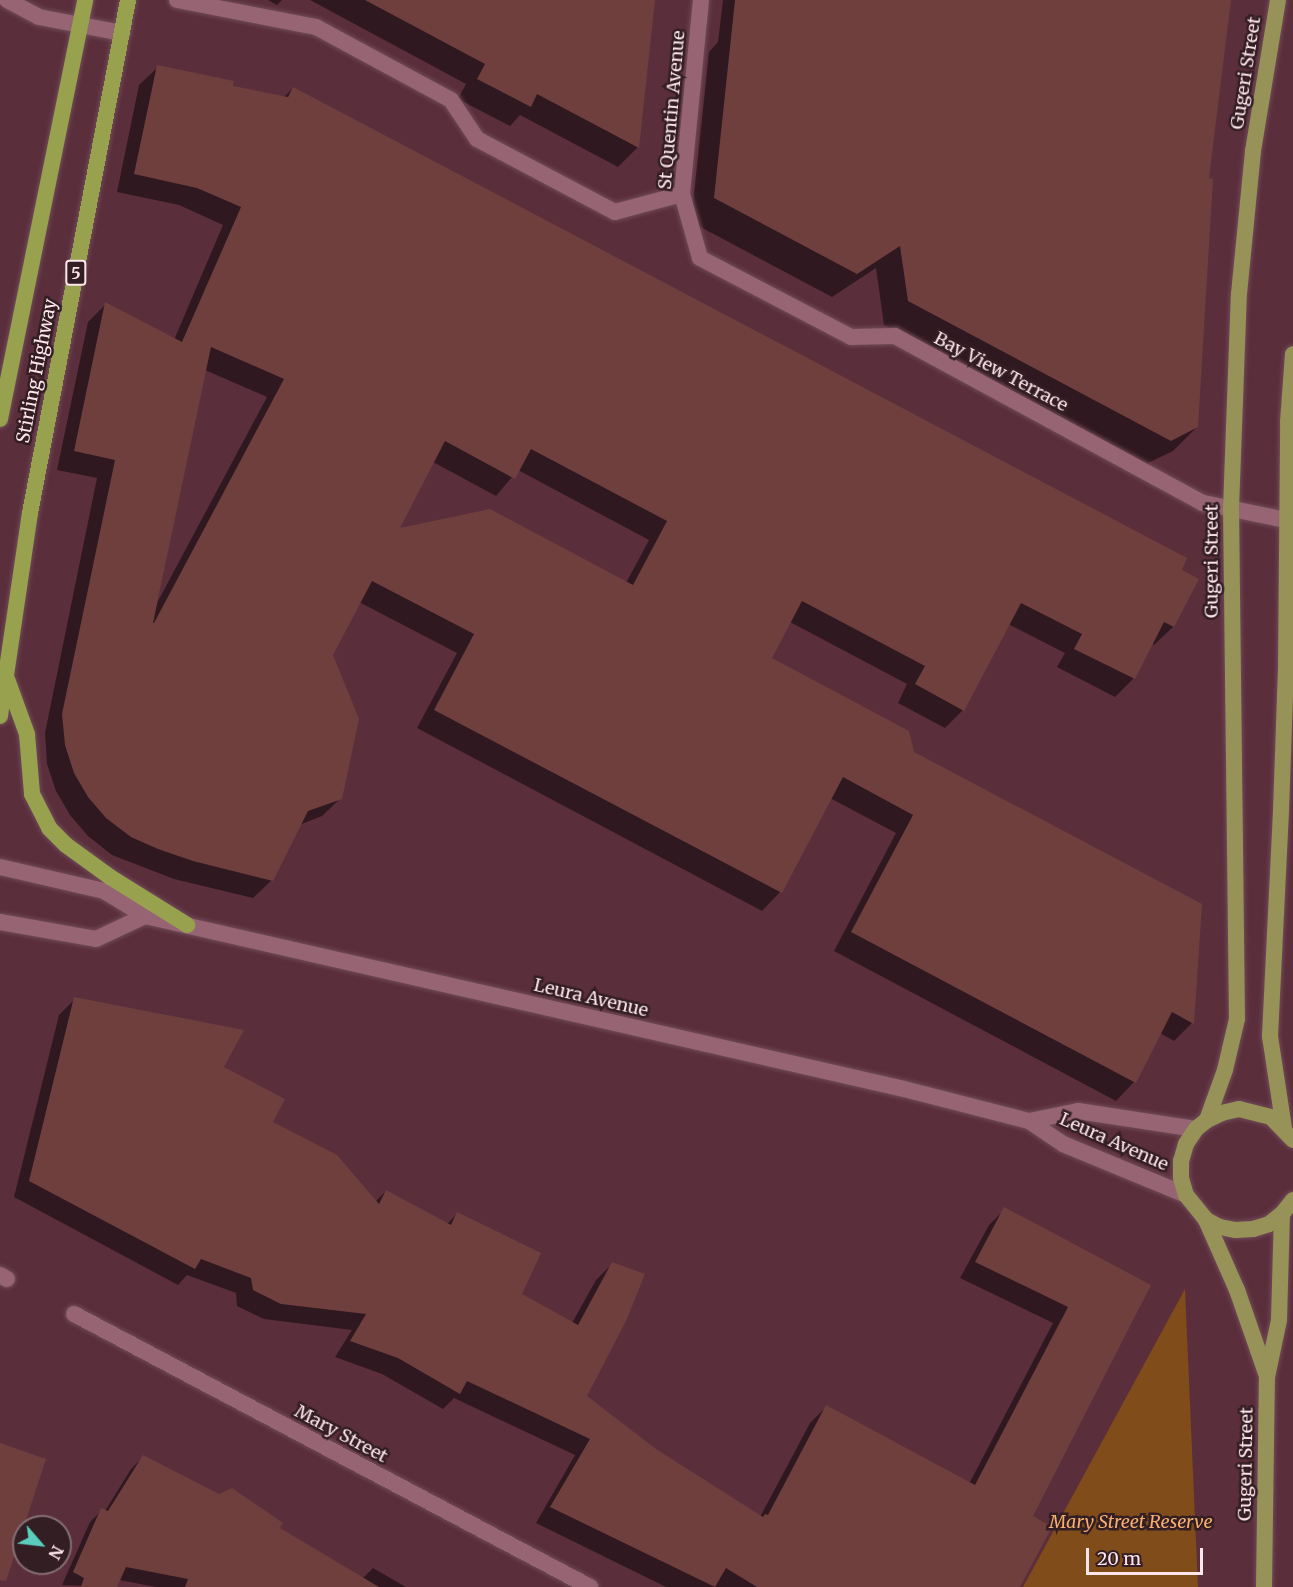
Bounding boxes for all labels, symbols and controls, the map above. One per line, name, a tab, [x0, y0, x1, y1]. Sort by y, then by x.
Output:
street label: Gugeri Street	[1226, 15, 1266, 131]
street label: St Quentin Avenue	[654, 30, 690, 190]
road number: 5	[64, 260, 88, 286]
street label: Stirling Highway	[12, 297, 62, 445]
street label: Bay View Terrace	[930, 328, 1072, 416]
street label: Gugeri Street	[1201, 504, 1223, 618]
street label: Leura Avenue	[532, 974, 650, 1022]
street label: Leura Avenue	[1056, 1108, 1172, 1176]
street label: Mary Street	[291, 1401, 391, 1467]
street label: Gugeri Street	[1234, 1407, 1258, 1521]
park label: Mary Street Reserve	[1049, 1511, 1213, 1533]
north arrow	[12, 1515, 72, 1575]
scale bar	[1089, 1536, 1206, 1574]
text: N	[44, 1542, 68, 1563]
text: 20 m	[1097, 1547, 1141, 1570]

